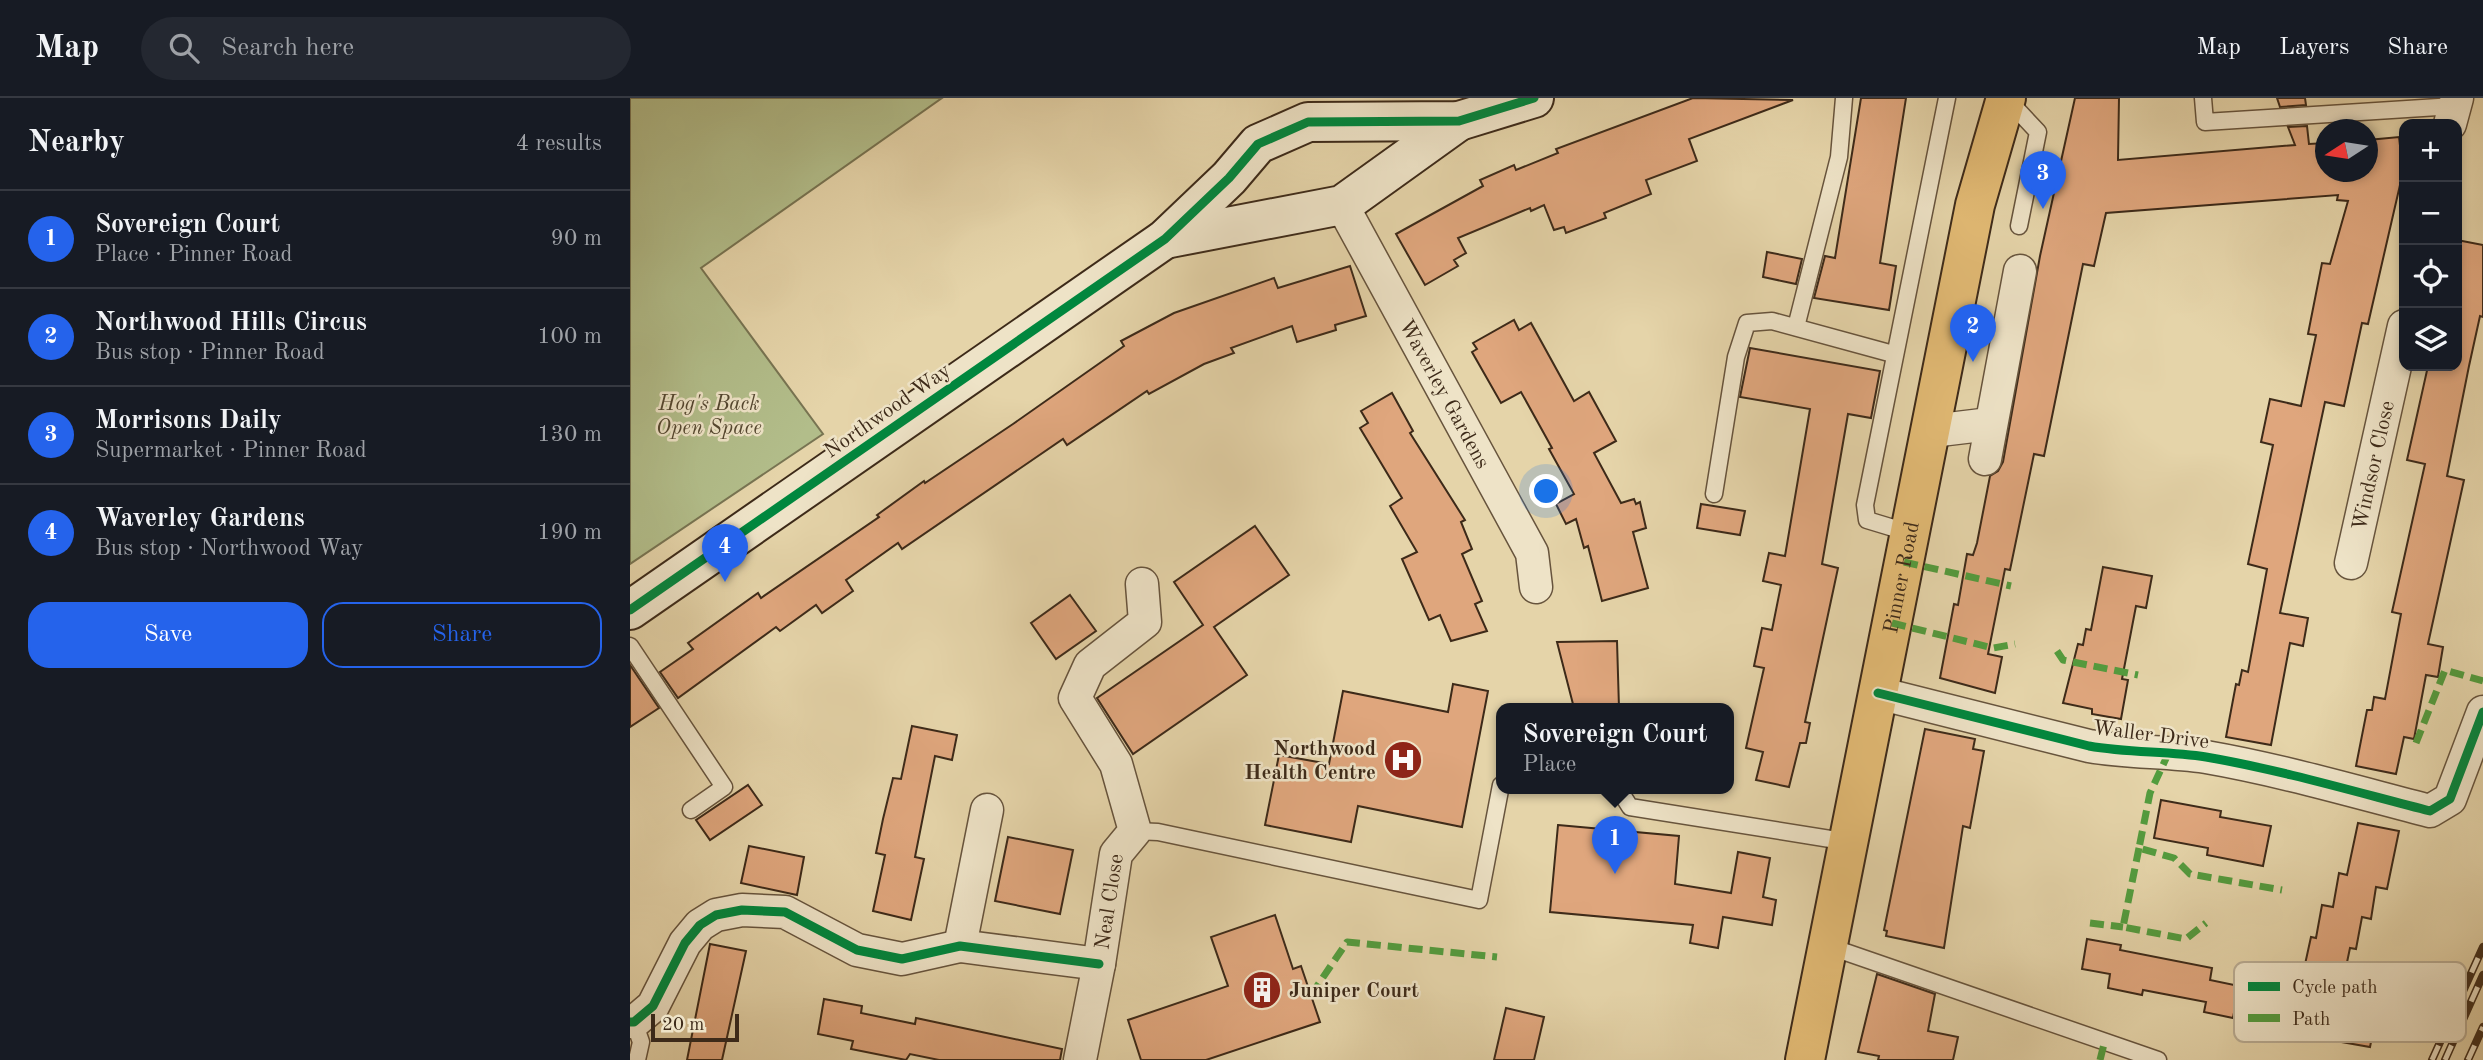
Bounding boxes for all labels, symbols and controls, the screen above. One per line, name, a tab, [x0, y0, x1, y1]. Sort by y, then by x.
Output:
search box	[141, 17, 631, 80]
icon: search	[165, 29, 203, 67]
text: Map	[35, 32, 99, 65]
text: Search here	[221, 35, 354, 61]
text: Map	[2197, 36, 2241, 60]
text: Layers	[2279, 36, 2349, 60]
text: Share	[2387, 36, 2448, 60]
north arrow	[2315, 119, 2378, 182]
map controls	[2399, 119, 2462, 371]
button: +	[2399, 119, 2462, 182]
text: Nearby	[28, 128, 125, 158]
text: 4 results	[516, 132, 602, 155]
pin: 3	[2020, 151, 2066, 209]
button: −	[2399, 182, 2462, 245]
text: Sovereign Court	[95, 212, 280, 238]
text: 1	[44, 227, 58, 250]
text: 90 m	[551, 227, 602, 250]
text: Place · Pinner Road	[95, 243, 293, 266]
button: locate	[2399, 245, 2462, 308]
pin: 2	[1950, 304, 1996, 362]
button: layers	[2399, 308, 2462, 371]
text: Northwood Hills Circus	[95, 310, 367, 336]
street label: Waverley Gardens	[1395, 316, 1493, 473]
text: 2	[44, 325, 58, 348]
text: 100 m	[537, 325, 602, 348]
text: Bus stop · Pinner Road	[95, 341, 325, 364]
street label: Northwood Way	[821, 360, 955, 463]
park label: Hog's Back Open Space	[656, 394, 762, 439]
street label: Windsor Close	[2350, 399, 2399, 533]
text: Morrisons Daily	[95, 408, 282, 434]
text: 3	[44, 423, 58, 446]
text: 130 m	[537, 423, 602, 446]
text: Supermarket · Pinner Road	[95, 439, 367, 462]
your location	[1529, 474, 1563, 508]
text: Waverley Gardens	[95, 506, 305, 532]
street label: Pinner Road	[1881, 520, 1924, 636]
text: 4	[44, 521, 58, 544]
text: 190 m	[537, 521, 602, 544]
pin: 4	[702, 524, 748, 582]
text: Bus stop · Northwood Way	[95, 537, 363, 560]
button: Save	[28, 602, 308, 668]
button: Share	[322, 602, 602, 668]
popup	[1496, 703, 1734, 794]
street label: Waller Drive	[2091, 718, 2210, 753]
text: Sovereign Court	[1523, 722, 1707, 748]
place label: Northwood Health Centre	[1244, 739, 1376, 784]
hospital icon: Northwood Health Centre	[1382, 739, 1424, 781]
text: Place	[1523, 753, 1576, 776]
pin: 1	[1592, 816, 1638, 874]
street label: Neal Close	[1092, 852, 1128, 951]
legend	[2234, 962, 2466, 1042]
building icon: Juniper Court	[1241, 969, 1283, 1011]
text: Cycle path	[2292, 979, 2378, 998]
place label: Juniper Court	[1289, 981, 1419, 1002]
scale bar	[651, 1011, 738, 1043]
text: Path	[2292, 1011, 2330, 1030]
text: 20 m	[662, 1016, 704, 1035]

